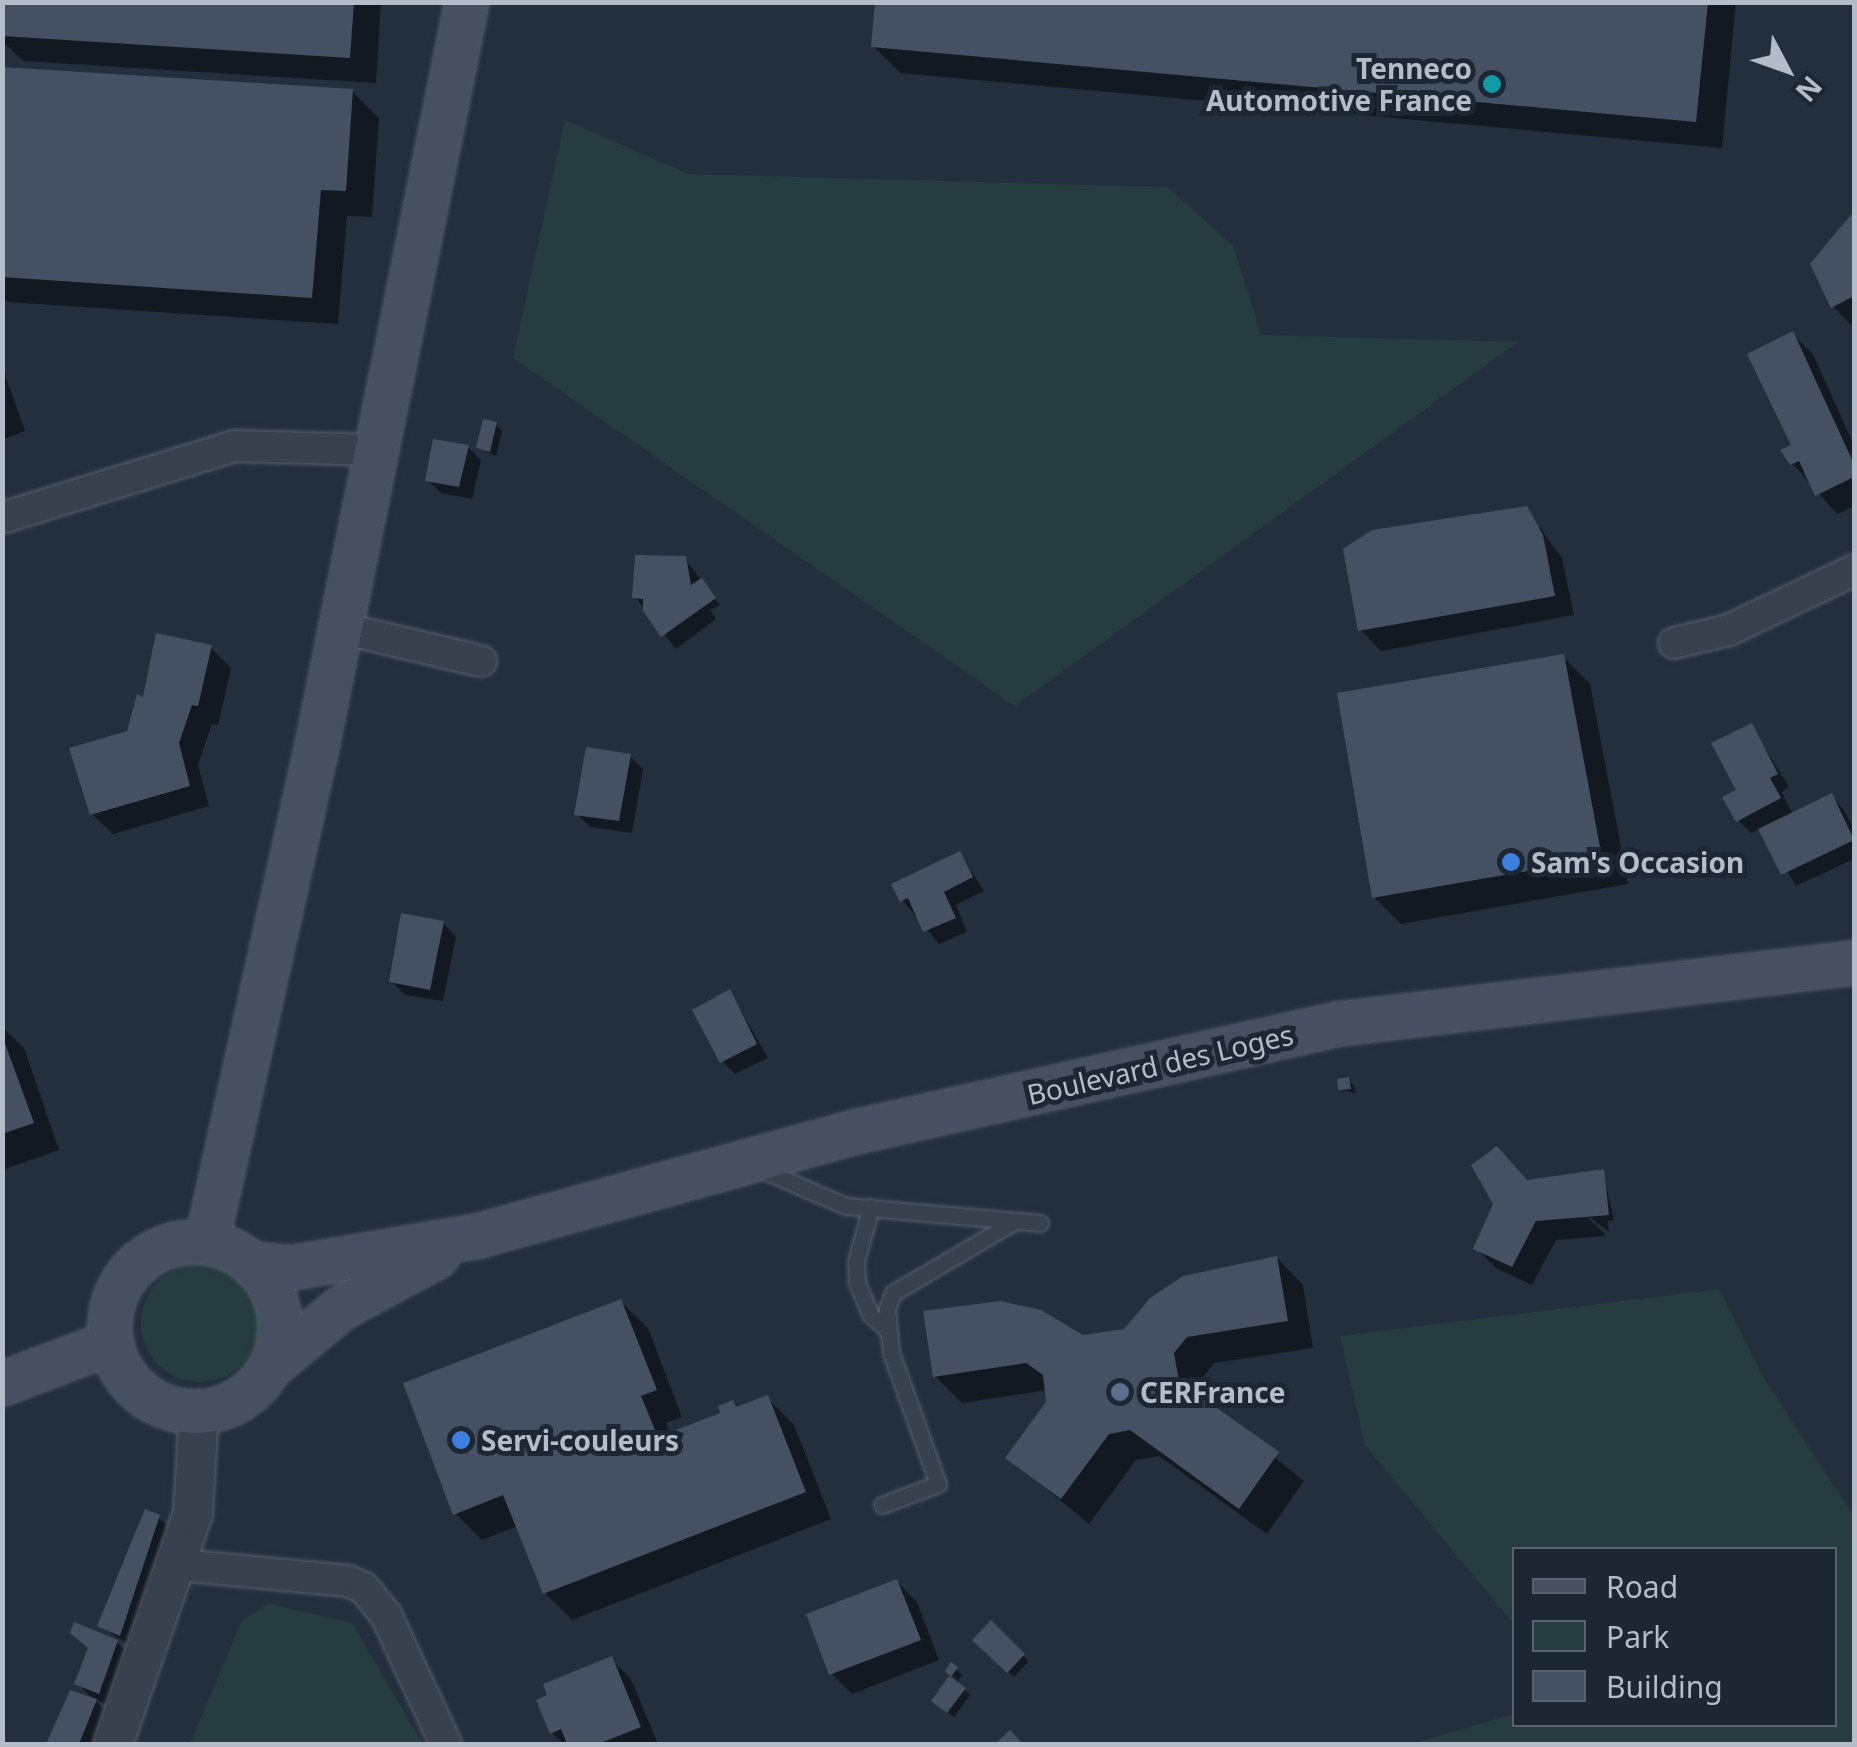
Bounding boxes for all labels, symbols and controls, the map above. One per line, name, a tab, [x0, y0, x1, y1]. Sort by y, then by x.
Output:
north arrow	[1737, 20, 1837, 120]
place label: Tenneco Automotive France	[1206, 51, 1472, 117]
text: N	[1788, 69, 1831, 111]
marker: Tenneco Automotive France	[1481, 73, 1503, 95]
place label: Sam's Occasion	[1531, 845, 1744, 879]
marker: Sam's Occasion	[1500, 851, 1522, 873]
street label: Boulevard des Loges	[1024, 1017, 1296, 1111]
place label: CERFrance	[1140, 1375, 1285, 1409]
marker: CERFrance	[1109, 1381, 1131, 1403]
place label: Servi-couleurs	[481, 1423, 679, 1457]
marker: Servi-couleurs	[450, 1429, 472, 1451]
legend	[1512, 1547, 1837, 1727]
text: Road	[1606, 1566, 1678, 1607]
text: Park	[1606, 1616, 1669, 1657]
text: Building	[1606, 1666, 1723, 1707]

